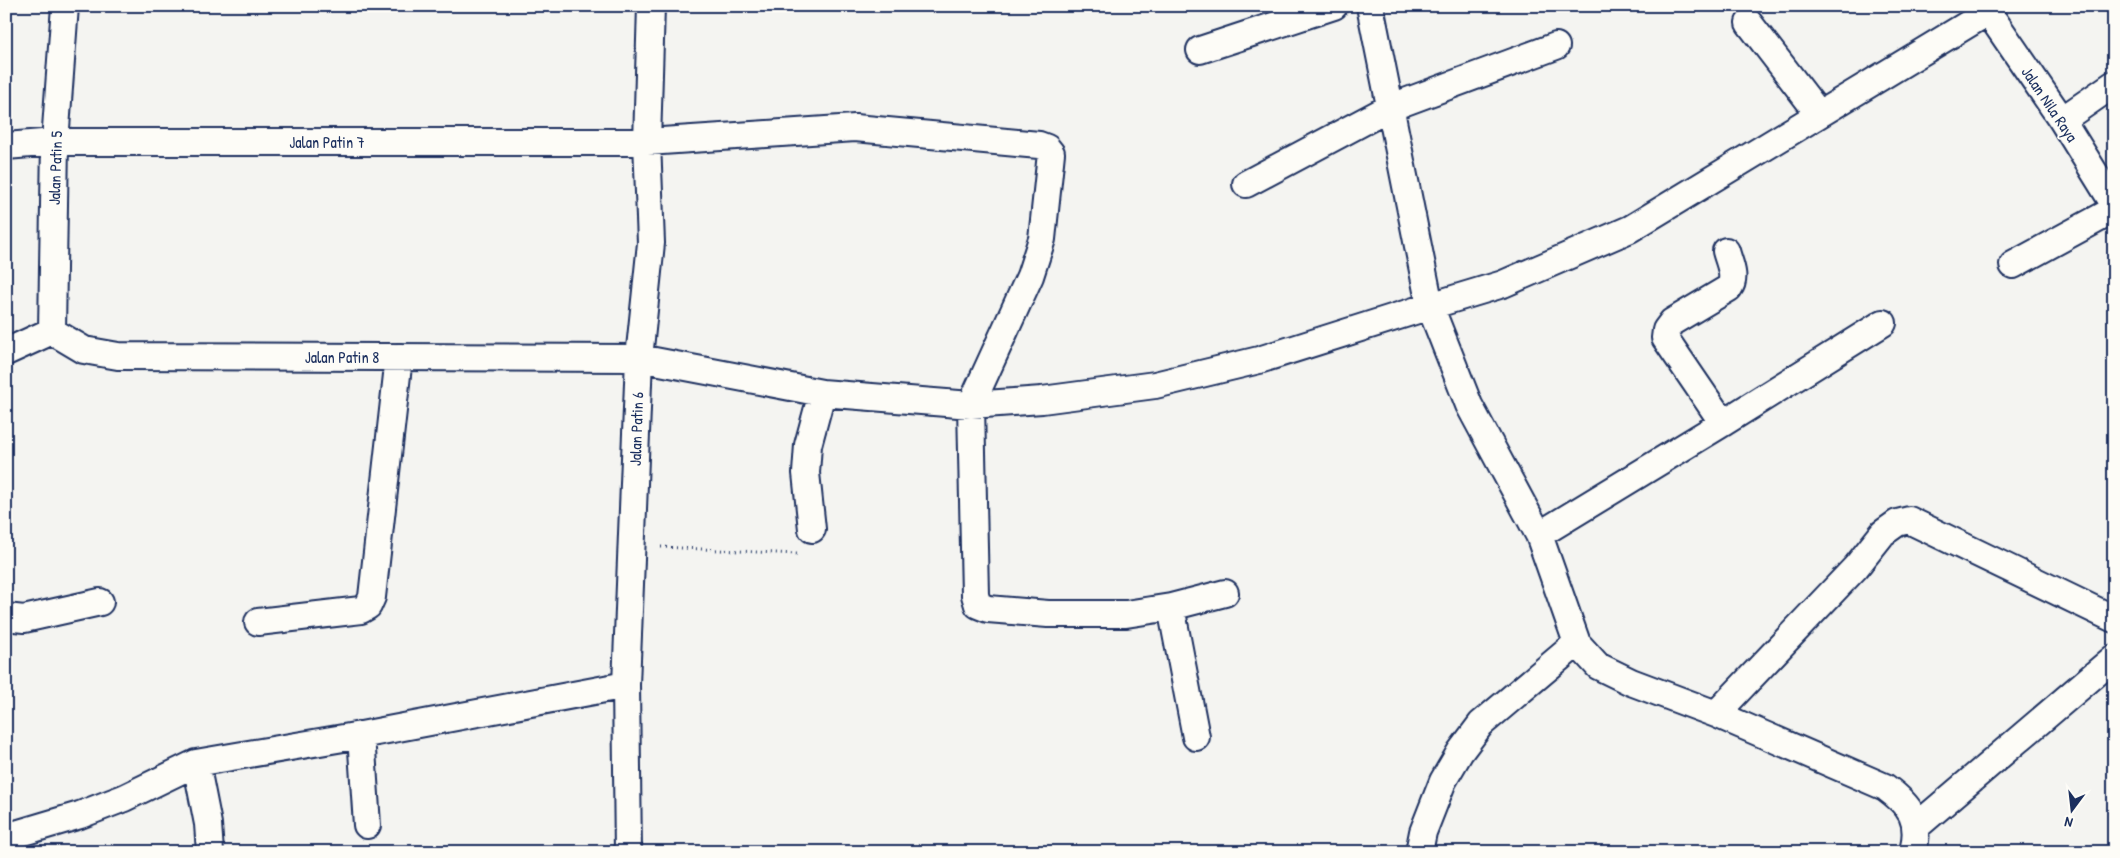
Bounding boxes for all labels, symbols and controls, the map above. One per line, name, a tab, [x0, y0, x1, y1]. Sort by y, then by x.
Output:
street label: Jalan Nila Raya	[2017, 62, 2083, 146]
street label: Jalan Patin 5	[43, 130, 67, 206]
street label: Jalan Patin 7	[289, 131, 365, 153]
street label: Jalan Patin 8	[305, 346, 379, 368]
street label: Jalan Patin 6	[624, 392, 648, 466]
north arrow	[2048, 786, 2098, 836]
text: N	[2062, 813, 2075, 833]

